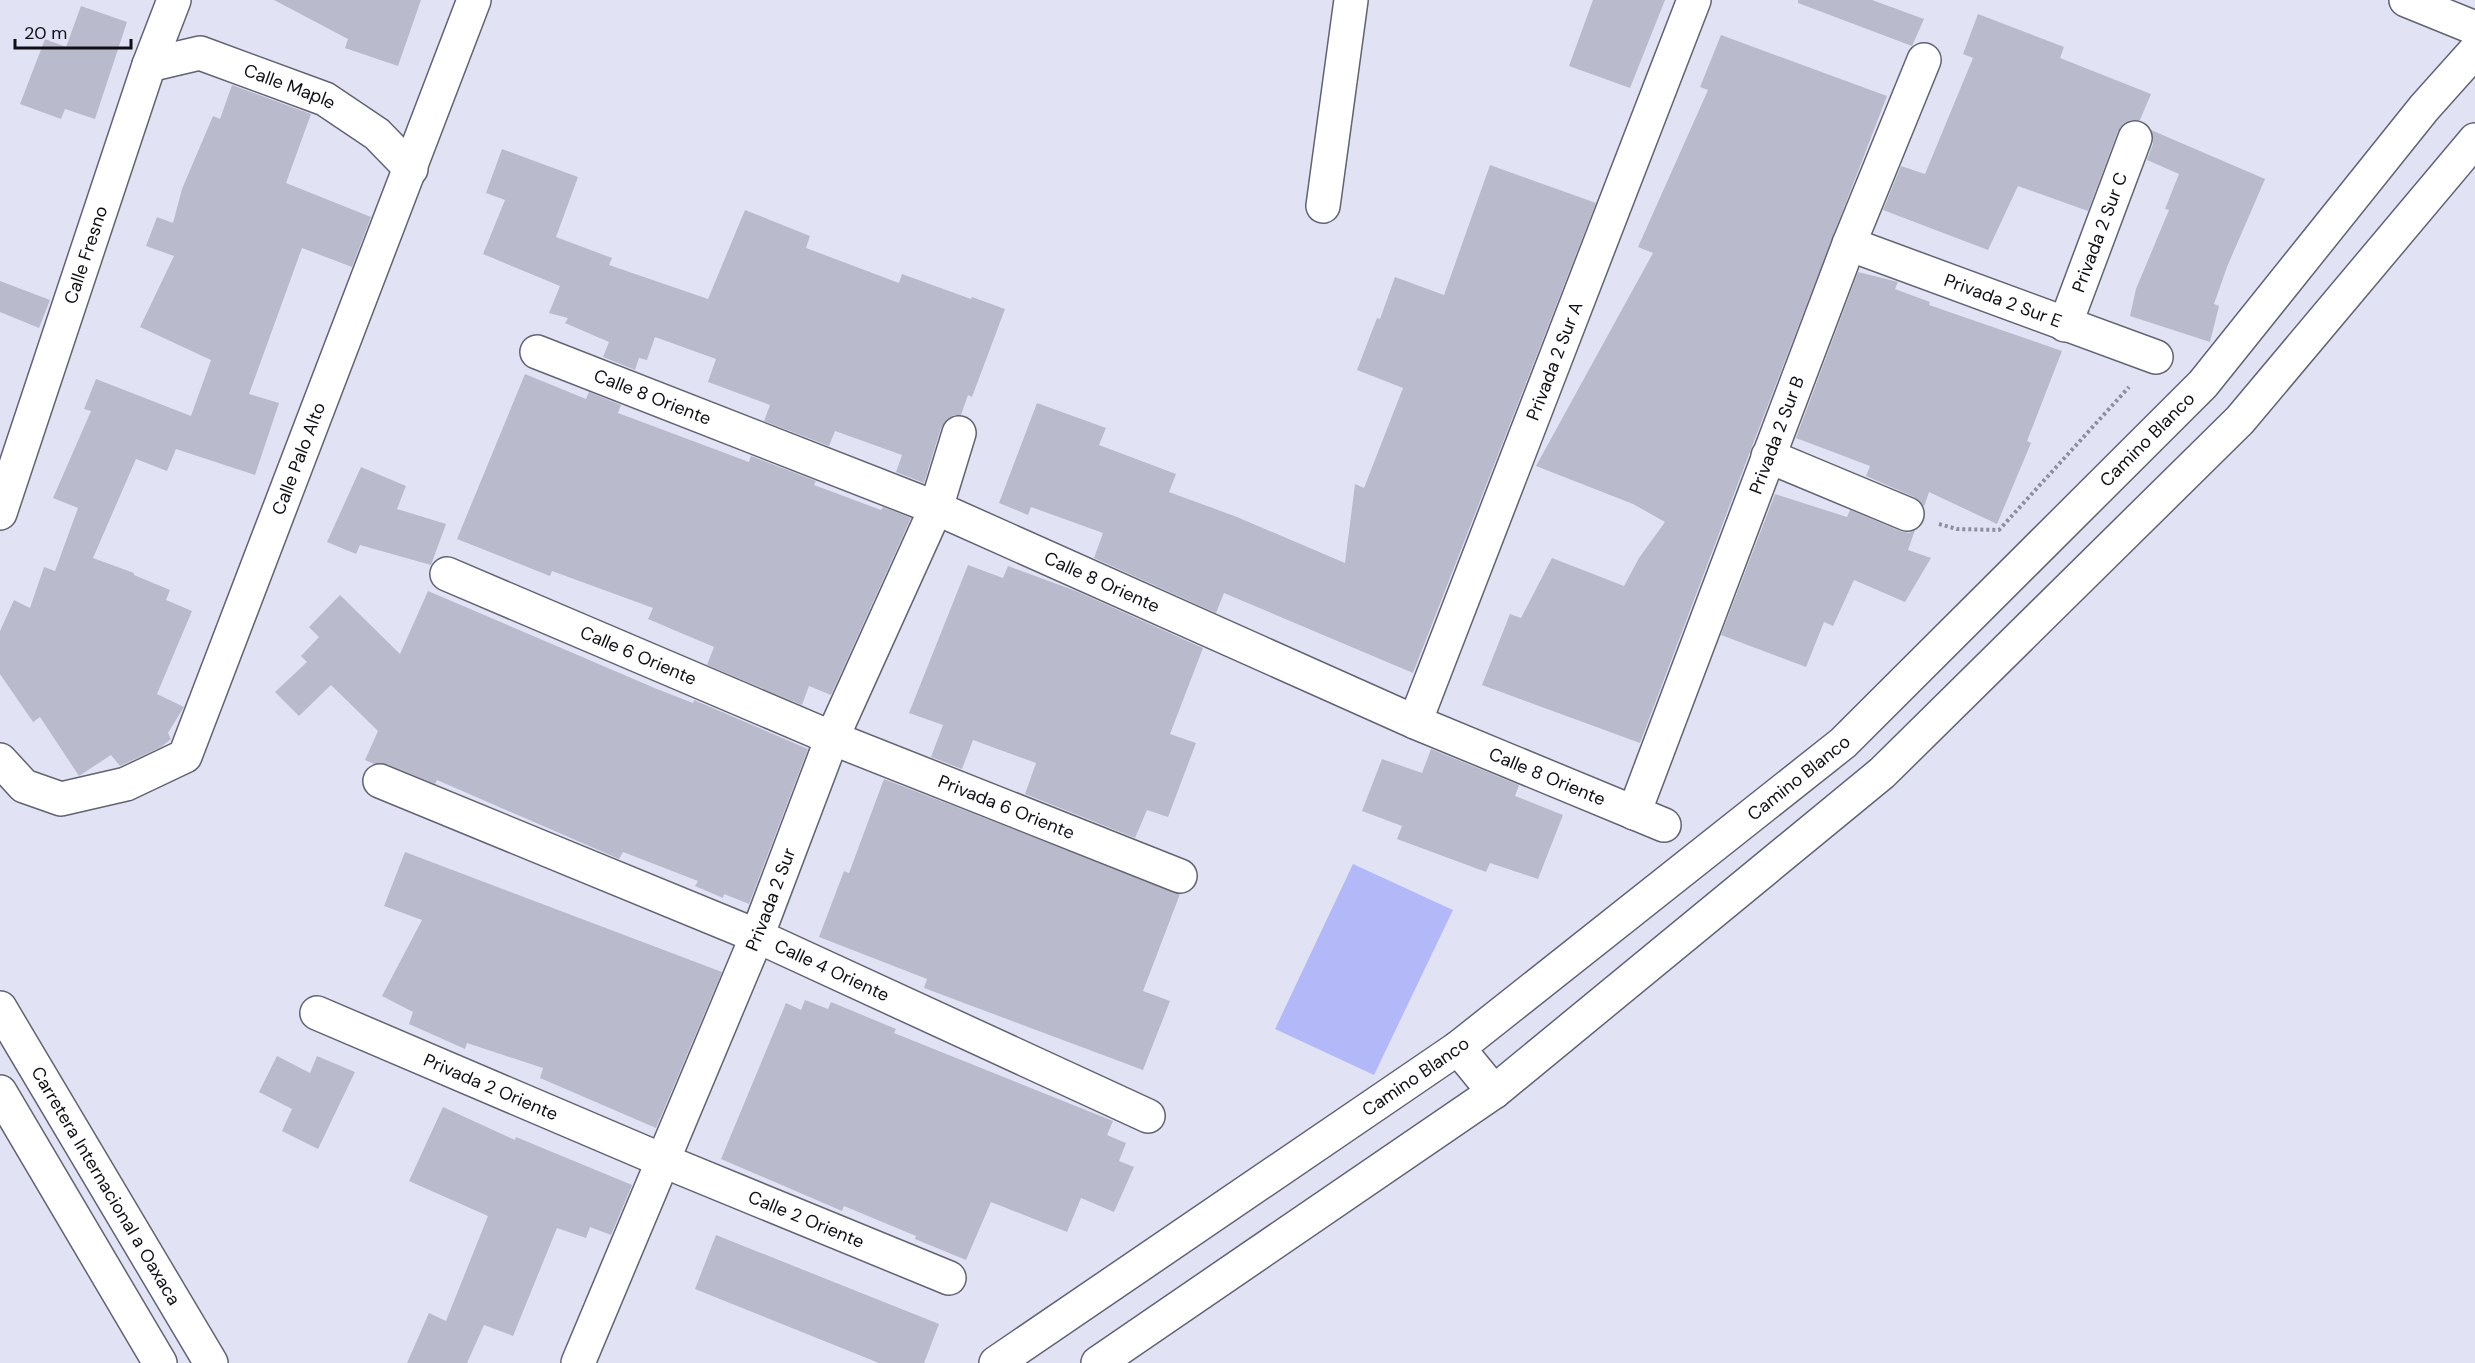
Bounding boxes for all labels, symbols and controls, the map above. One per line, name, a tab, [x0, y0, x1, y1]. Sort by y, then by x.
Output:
scale bar	[15, 12, 130, 50]
text: 20 m	[24, 21, 67, 45]
street label: Calle Maple	[240, 58, 340, 115]
street label: Privada 2 Sur C	[2066, 169, 2133, 296]
street label: Calle Fresno	[58, 203, 113, 307]
street label: Privada 2 Sur E	[1941, 268, 2065, 333]
street label: Privada 2 Sur A	[1521, 298, 1588, 424]
street label: Calle 8 Oriente	[590, 363, 715, 431]
street label: Privada 2 Sur B	[1744, 372, 1810, 498]
street label: Camino Blanco	[2095, 387, 2200, 492]
street label: Calle Palo Alto	[266, 399, 331, 518]
street label: Calle 8 Oriente	[1040, 546, 1163, 618]
street label: Calle 6 Oriente	[576, 620, 700, 691]
street label: Camino Blanco	[1742, 730, 1856, 826]
street label: Calle 8 Oriente	[1485, 742, 1609, 811]
street label: Privada 6 Oriente	[935, 769, 1078, 845]
street label: Privada 2 Sur	[740, 844, 801, 955]
street label: Calle 4 Oriente	[770, 934, 893, 1007]
street label: Camino Blanco	[1357, 1032, 1474, 1122]
street label: Privada 2 Oriente	[420, 1048, 562, 1126]
street label: Carretera Internacional a Oaxaca	[26, 1062, 186, 1310]
street label: Calle 2 Oriente	[745, 1185, 868, 1254]

